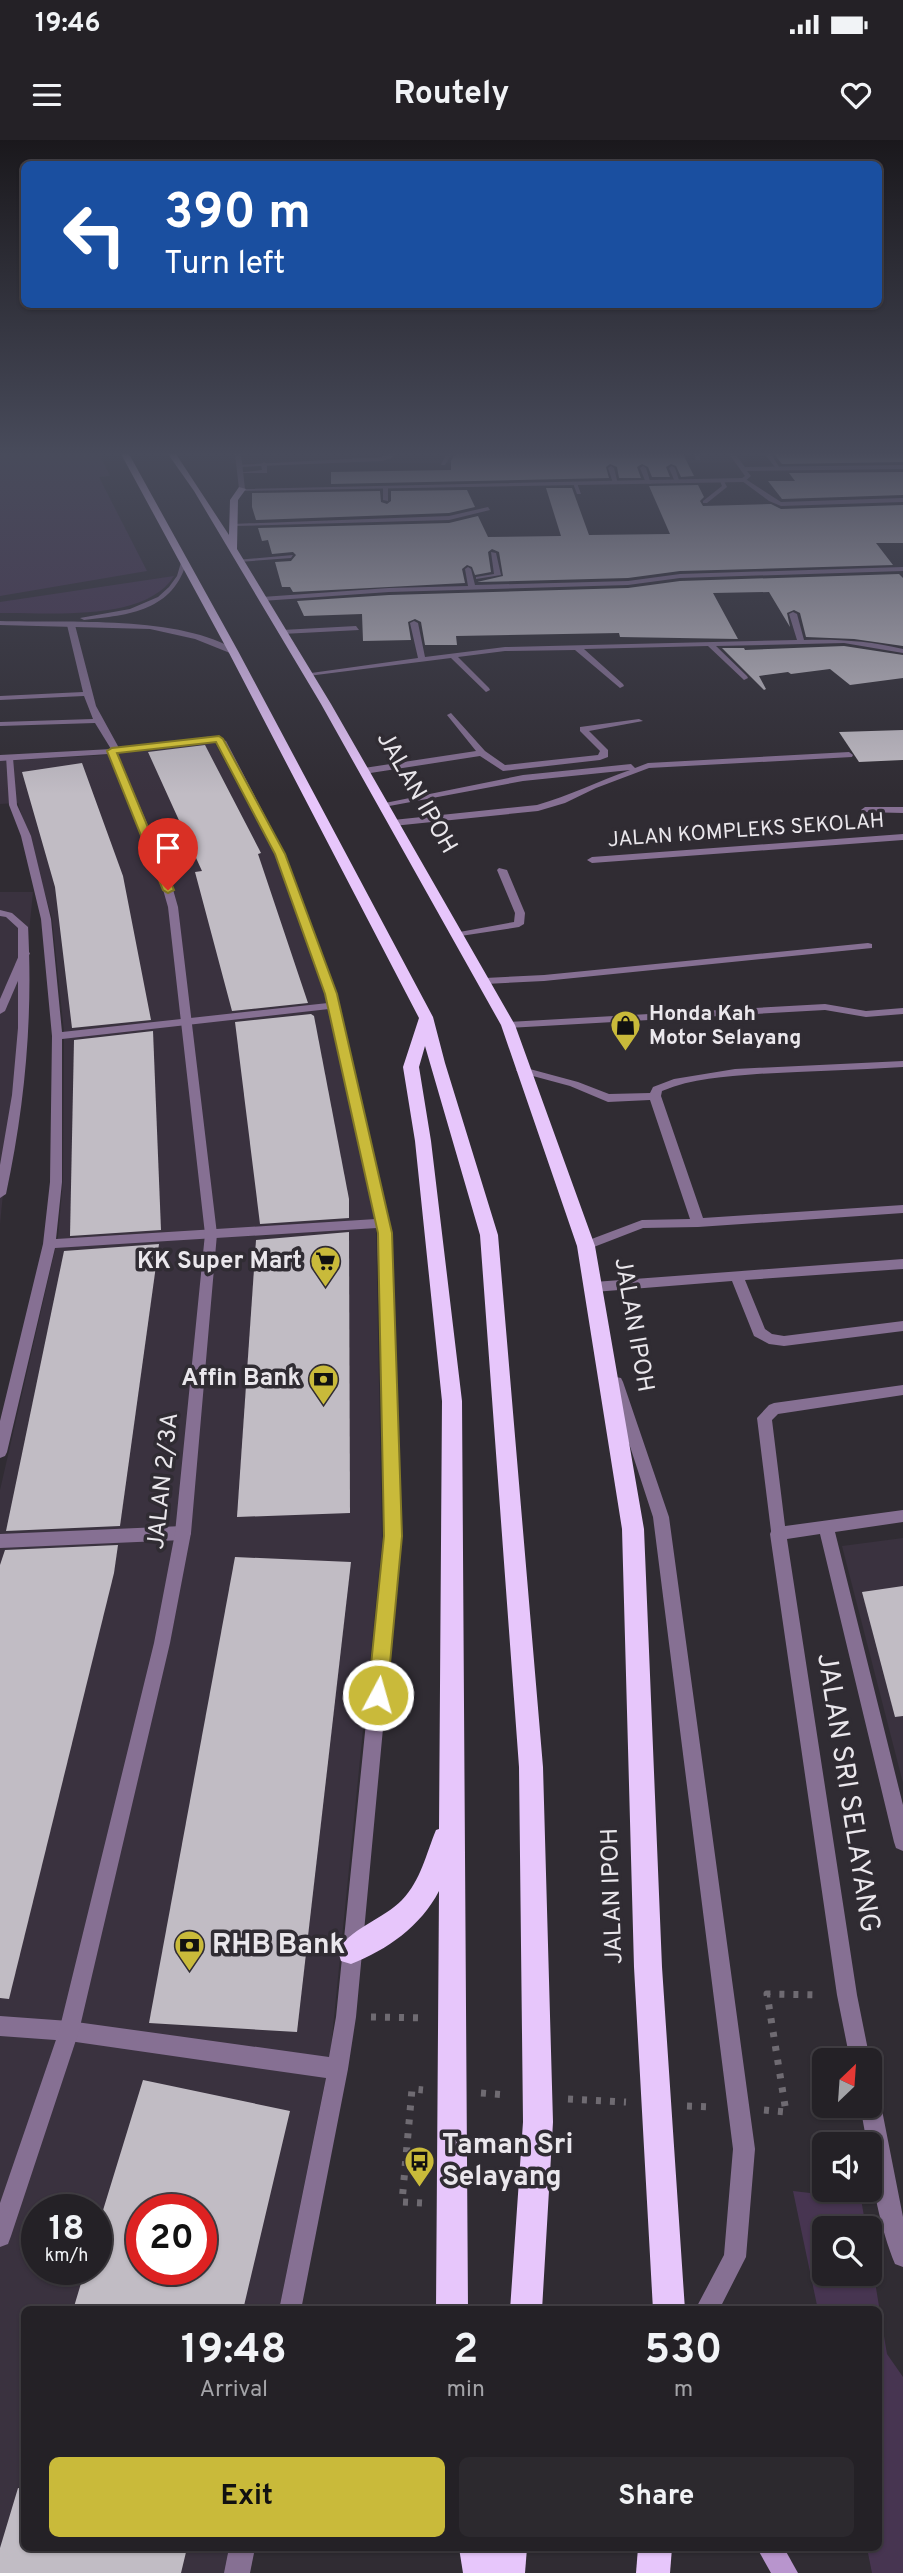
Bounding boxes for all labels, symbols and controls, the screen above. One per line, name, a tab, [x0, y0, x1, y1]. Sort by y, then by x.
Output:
text: 19:46	[35, 8, 100, 41]
text: Routely	[394, 75, 509, 115]
icon: menu	[28, 76, 66, 114]
icon: heart	[837, 76, 875, 114]
text: 390 m	[164, 184, 311, 246]
icon: left	[49, 189, 140, 280]
text: Turn left	[164, 245, 285, 285]
street label: JALAN IPOH	[369, 726, 463, 860]
street label: JALAN KOMPLEKS SEKOLAH	[607, 808, 885, 854]
pin	[138, 818, 198, 890]
icon: arrive	[149, 829, 187, 867]
place label: Honda Kah Motor Selayang	[649, 1001, 801, 1052]
shop icon: Honda Kah Motor Selayang	[609, 1009, 643, 1053]
supermarket icon: KK Super Mart	[308, 1245, 342, 1289]
place label: KK Super Mart	[137, 1247, 302, 1277]
street label: JALAN IPOH	[606, 1255, 660, 1395]
bank icon: Affin Bank	[307, 1362, 341, 1406]
place label: Affin Bank	[181, 1364, 301, 1394]
street label: JALAN 2/3A	[142, 1411, 186, 1551]
street label: JALAN SRI SELAYANG	[807, 1651, 887, 1935]
position arrow	[341, 1658, 415, 1732]
street label: JALAN IPOH	[596, 1827, 630, 1965]
place label: RHB Bank	[212, 1928, 345, 1964]
bank icon: RHB Bank	[172, 1929, 206, 1973]
north arrow	[812, 2048, 882, 2118]
map controls	[812, 2048, 882, 2286]
place label: Taman Sri Selayang	[442, 2128, 573, 2196]
button: sound	[812, 2132, 882, 2202]
bus stop icon: Taman Sri Selayang	[402, 2145, 436, 2189]
speed limit sign: 20	[126, 2194, 217, 2285]
text: 18	[48, 2208, 85, 2252]
button: search	[812, 2216, 882, 2286]
text: km/h	[45, 2245, 88, 2268]
text: 19:48	[181, 2325, 287, 2378]
text: 2	[453, 2325, 479, 2378]
text: 530	[645, 2325, 722, 2378]
text: Arrival	[200, 2376, 268, 2405]
text: min	[447, 2376, 485, 2405]
text: m	[674, 2376, 693, 2405]
button: Exit	[49, 2457, 445, 2537]
button: Share	[459, 2457, 854, 2537]

